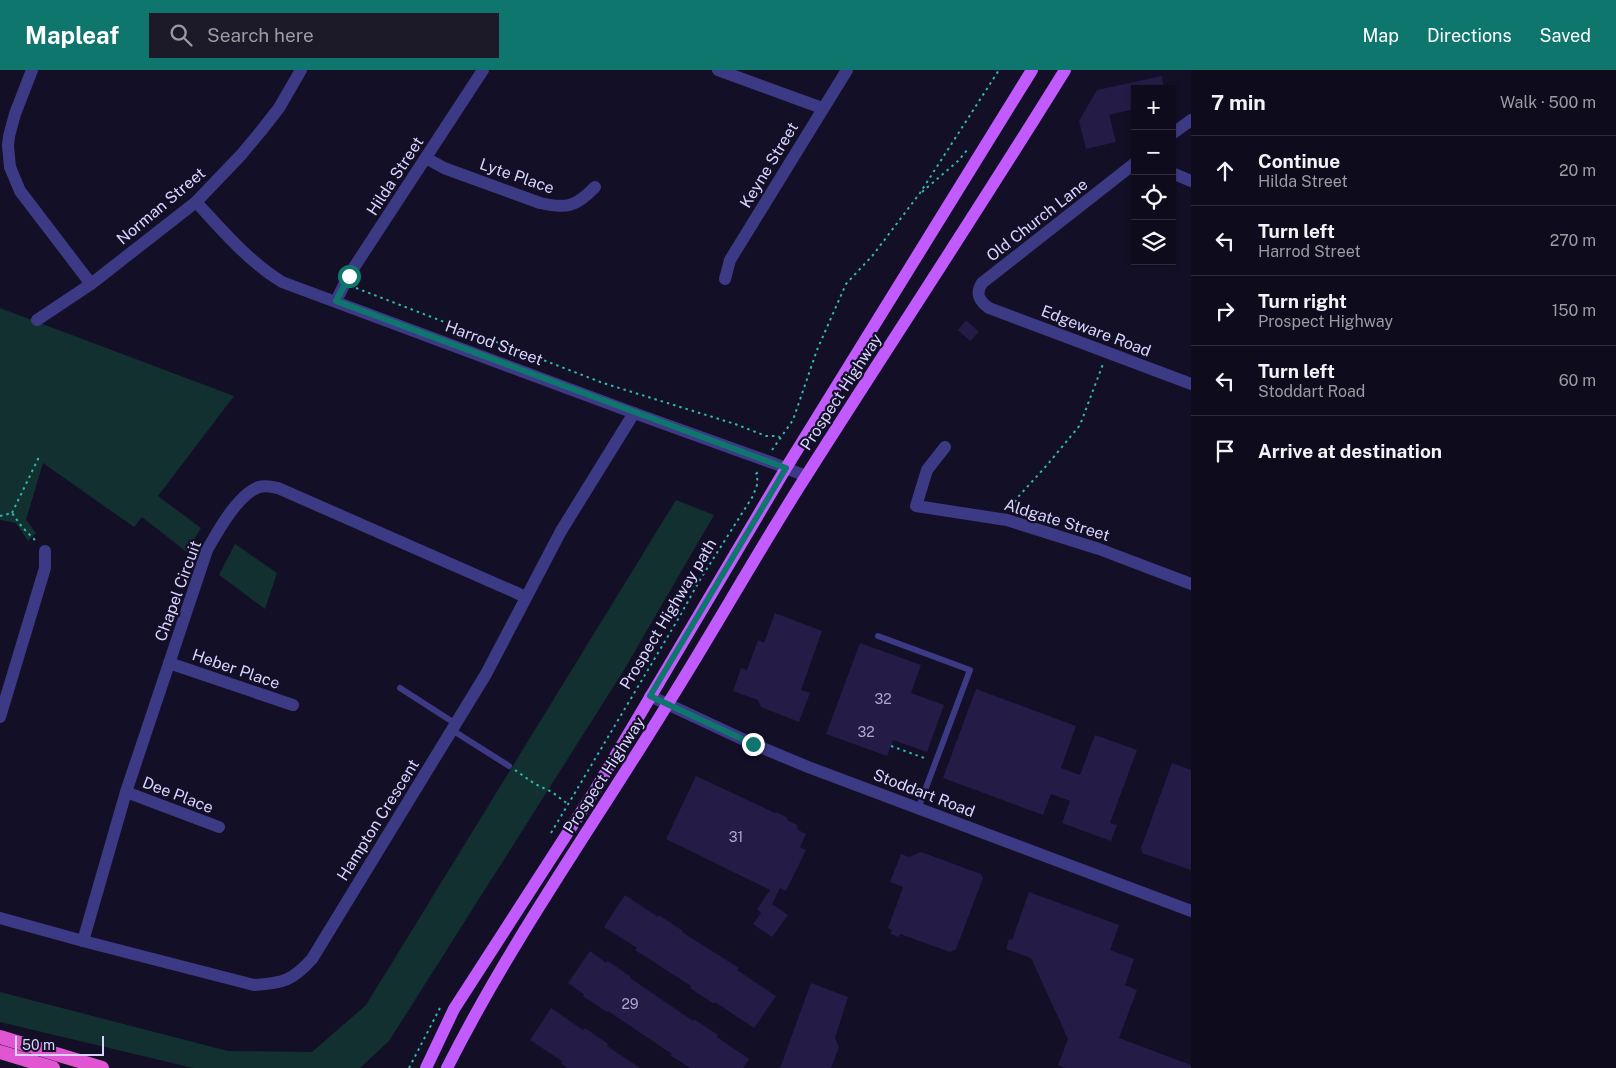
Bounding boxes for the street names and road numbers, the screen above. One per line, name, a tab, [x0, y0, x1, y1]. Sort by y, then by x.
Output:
street label: Keyne Street	[736, 119, 802, 211]
street label: Hilda Street	[363, 133, 427, 219]
street label: Lyte Place	[477, 154, 557, 198]
street label: Norman Street	[113, 163, 209, 249]
street label: Old Church Lane	[983, 175, 1091, 265]
street label: Edgeware Road	[1038, 301, 1154, 361]
street label: Harrod Street	[443, 317, 545, 369]
street label: Prospect Highway	[796, 330, 886, 454]
street label: Aldgate Street	[1002, 495, 1112, 545]
street label: Prospect Highway path	[616, 535, 720, 693]
street label: Chapel Circuit	[151, 538, 205, 644]
street label: Heber Place	[190, 645, 282, 693]
street label: Prospect Highway	[559, 713, 649, 837]
street label: Hampton Crescent	[333, 756, 423, 884]
street label: Stoddart Road	[870, 765, 978, 821]
street label: Dee Place	[140, 773, 216, 817]

